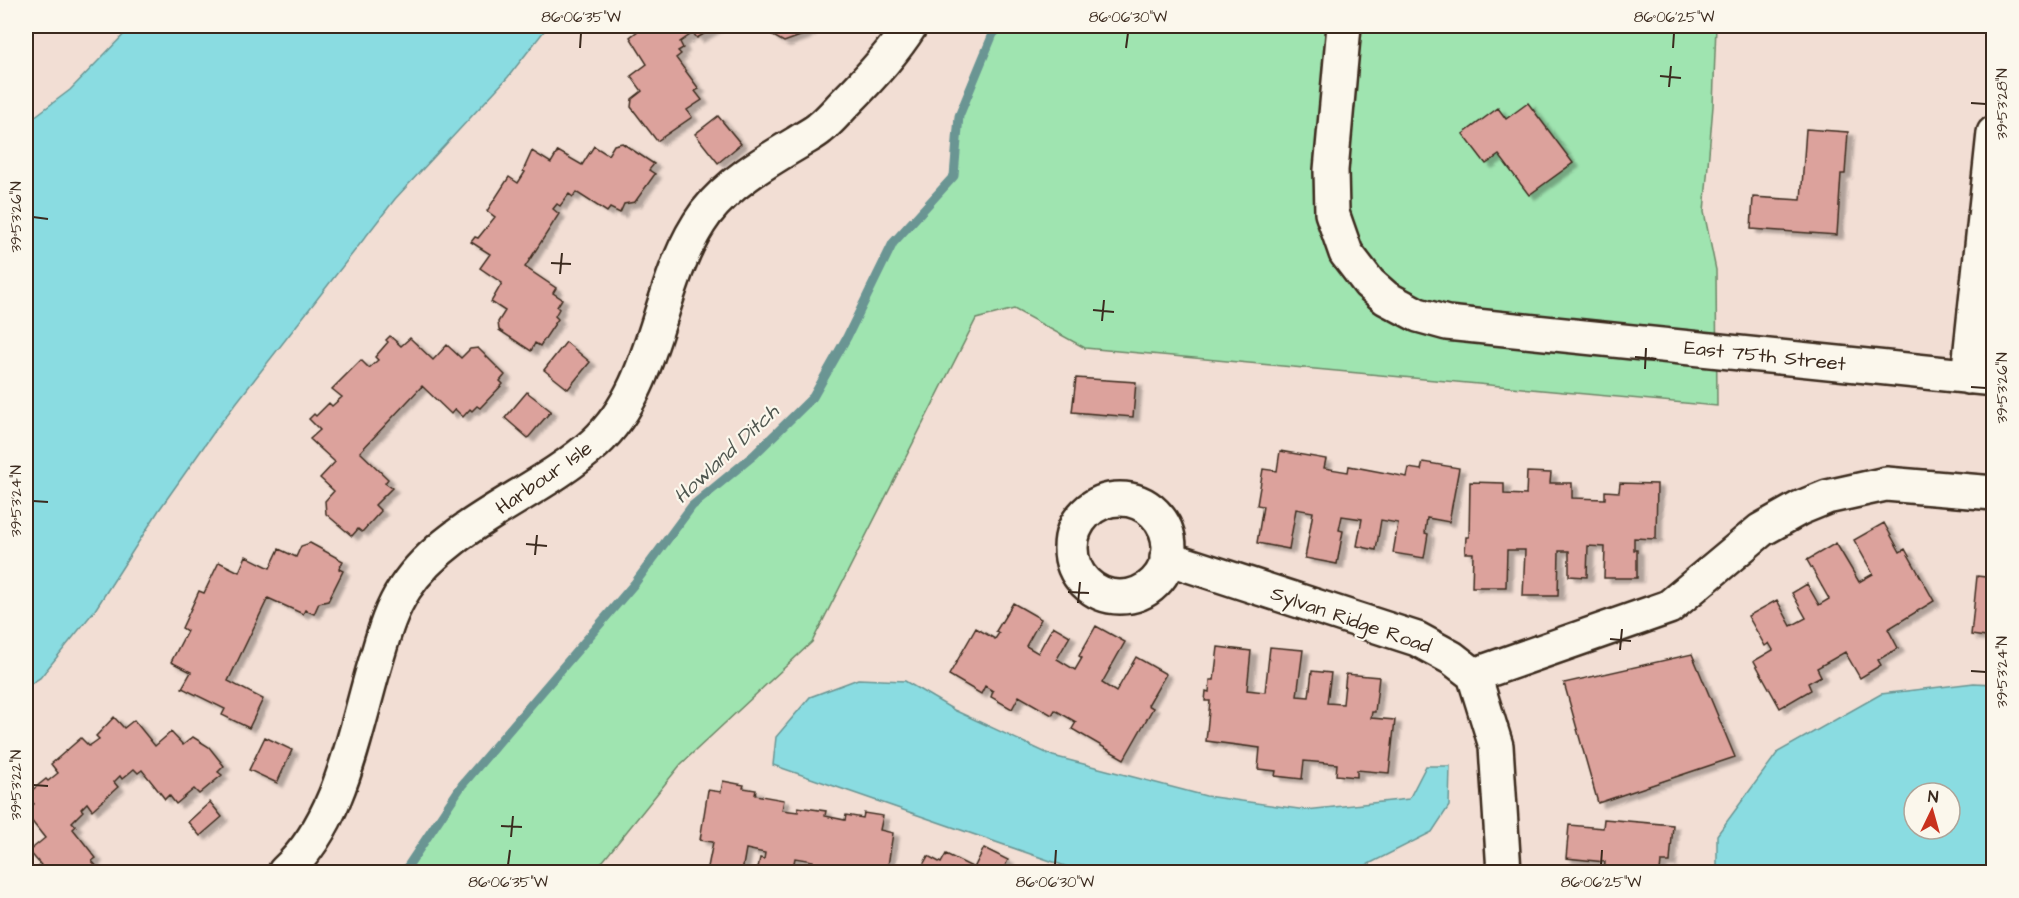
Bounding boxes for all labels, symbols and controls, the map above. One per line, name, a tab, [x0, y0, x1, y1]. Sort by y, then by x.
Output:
text: 86°06'35"W	[541, 7, 621, 28]
text: 86°06'30"W	[1089, 7, 1167, 28]
text: 86°06'25"W	[1634, 7, 1714, 28]
text: 39°53'28"N	[1992, 68, 2013, 140]
text: 39°53'26"N	[6, 181, 27, 253]
street label: East 75th Street	[1683, 334, 1847, 378]
text: 39°53'26"N	[1992, 352, 2013, 424]
water label: Howland Ditch	[667, 397, 786, 510]
street label: Harbour Isle	[490, 434, 598, 522]
text: 39°53'24"N	[6, 465, 27, 537]
street label: Sylvan Ridge Road	[1267, 579, 1435, 662]
text: 39°53'24"N	[1992, 636, 2013, 708]
text: 39°53'22"N	[6, 750, 27, 820]
north arrow	[1902, 781, 1962, 841]
text: N	[1927, 786, 1939, 808]
text: 86°06'35"W	[468, 872, 548, 893]
text: 86°06'30"W	[1016, 872, 1094, 893]
text: 86°06'25"W	[1561, 872, 1641, 893]

